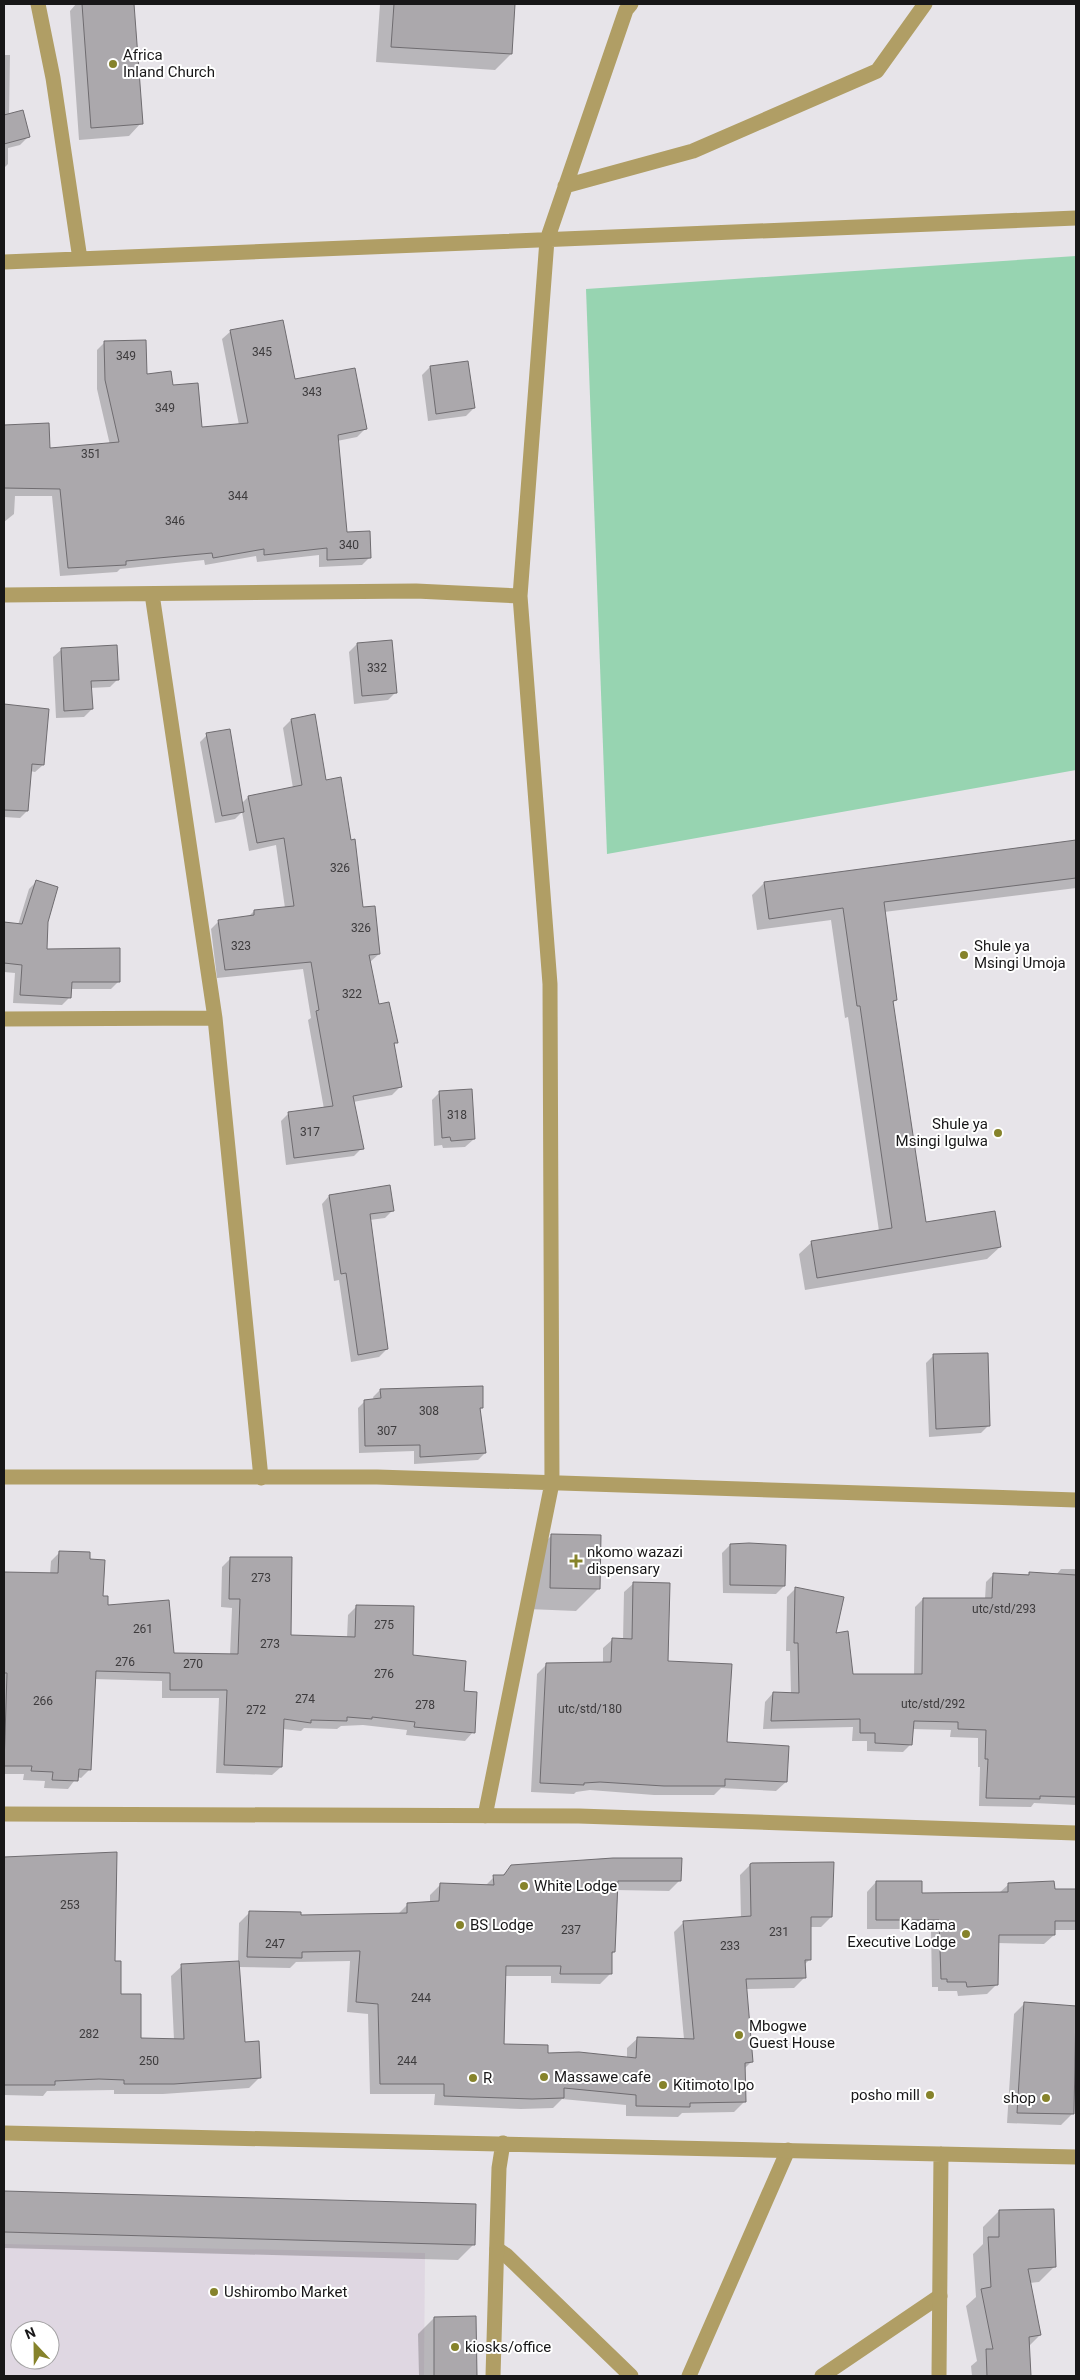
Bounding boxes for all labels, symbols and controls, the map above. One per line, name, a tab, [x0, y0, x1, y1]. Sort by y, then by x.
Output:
place label: Africa Inland Church	[123, 46, 215, 81]
marker: Africa Inland Church	[107, 58, 119, 70]
house number: 345	[252, 345, 272, 359]
house number: 349	[116, 349, 136, 363]
house number: 343	[302, 385, 322, 399]
house number: 349	[155, 401, 175, 415]
house number: 351	[81, 447, 101, 461]
house number: 344	[228, 489, 248, 503]
house number: 346	[165, 514, 185, 528]
house number: 340	[339, 538, 359, 552]
house number: 332	[367, 661, 387, 675]
house number: 326	[330, 861, 350, 875]
house number: 326	[351, 921, 371, 935]
place label: Shule ya Msingi Umoja	[974, 937, 1066, 972]
house number: 323	[231, 939, 251, 953]
marker: Shule ya Msingi Umoja	[958, 949, 970, 961]
house number: 322	[342, 987, 362, 1001]
house number: 318	[447, 1108, 467, 1122]
place label: Shule ya Msingi Igulwa	[896, 1115, 988, 1150]
house number: 317	[300, 1125, 320, 1139]
marker: Shule ya Msingi Igulwa	[992, 1127, 1004, 1139]
house number: 308	[419, 1404, 439, 1418]
house number: 307	[377, 1424, 397, 1438]
place label: nkomo wazazi dispensary	[587, 1543, 683, 1578]
marker: nkomo wazazi dispensary	[569, 1554, 583, 1568]
house number: 273	[251, 1571, 271, 1585]
house number: utc/std/293	[972, 1602, 1036, 1616]
house number: 275	[374, 1618, 394, 1632]
house number: 261	[133, 1622, 153, 1636]
house number: 273	[260, 1637, 280, 1651]
house number: 276	[115, 1655, 135, 1669]
house number: 270	[183, 1657, 203, 1671]
house number: 276	[374, 1667, 394, 1681]
house number: 274	[295, 1692, 315, 1706]
house number: 266	[33, 1694, 53, 1708]
house number: utc/std/292	[901, 1697, 965, 1711]
house number: 278	[415, 1698, 435, 1712]
house number: utc/std/180	[558, 1702, 622, 1716]
house number: 272	[246, 1703, 266, 1717]
place label: White Lodge	[534, 1877, 617, 1895]
marker: White Lodge	[518, 1880, 530, 1892]
house number: 253	[60, 1898, 80, 1912]
place label: BS Lodge	[470, 1916, 533, 1934]
place label: Kadama Executive Lodge	[847, 1916, 956, 1951]
marker: BS Lodge	[454, 1919, 466, 1931]
house number: 237	[561, 1923, 581, 1937]
house number: 231	[769, 1925, 789, 1939]
marker: Kadama Executive Lodge	[960, 1928, 972, 1940]
house number: 247	[265, 1937, 285, 1951]
house number: 233	[720, 1939, 740, 1953]
house number: 244	[411, 1991, 431, 2005]
place label: Mbogwe Guest House	[749, 2017, 835, 2052]
house number: 282	[79, 2027, 99, 2041]
marker: Mbogwe Guest House	[733, 2029, 745, 2041]
house number: 250	[139, 2054, 159, 2068]
house number: 244	[397, 2054, 417, 2068]
place label: Massawe cafe	[554, 2068, 651, 2086]
place label: R	[483, 2069, 492, 2087]
marker: Massawe cafe	[538, 2071, 550, 2083]
marker: R	[467, 2072, 479, 2084]
place label: Kitimoto Ipo	[673, 2076, 754, 2094]
marker: Kitimoto Ipo	[657, 2079, 669, 2091]
place label: posho mill	[851, 2086, 920, 2104]
marker: posho mill	[924, 2089, 936, 2101]
place label: shop	[1003, 2089, 1036, 2107]
marker: shop	[1040, 2092, 1052, 2104]
place label: Ushirombo Market	[224, 2283, 347, 2301]
marker: Ushirombo Market	[208, 2286, 220, 2298]
north arrow	[10, 2320, 60, 2370]
text: N	[23, 2324, 38, 2342]
place label: kiosks/office	[465, 2338, 551, 2356]
marker: kiosks/office	[449, 2341, 461, 2353]

